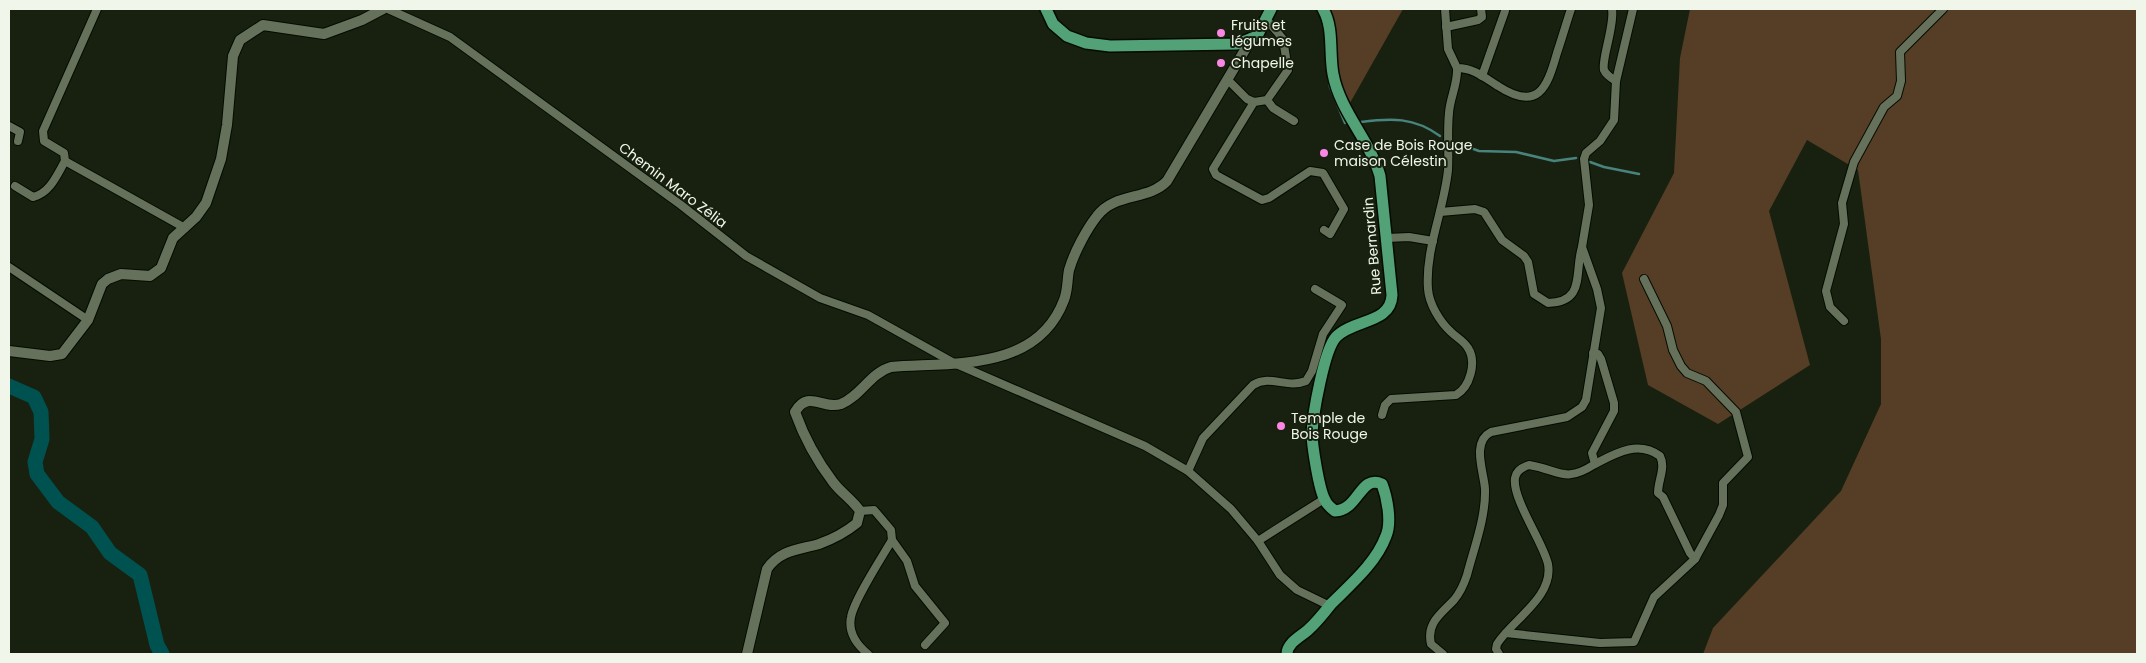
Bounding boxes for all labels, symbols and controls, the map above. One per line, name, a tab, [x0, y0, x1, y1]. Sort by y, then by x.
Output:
place label: Fruits et légumes	[1231, 15, 1292, 51]
marker: Fruits et légumes	[1215, 27, 1227, 39]
place label: Chapelle	[1231, 53, 1294, 73]
marker: Chapelle	[1215, 57, 1227, 69]
place label: Case de Bois Rouge maison Célestin	[1334, 135, 1473, 171]
street label: Chemin Maro Zélia	[615, 138, 731, 232]
marker: Case de Bois Rouge maison Célestin	[1318, 147, 1330, 159]
street label: Rue Bernardin	[1358, 196, 1386, 296]
place label: Temple de Bois Rouge	[1291, 408, 1368, 444]
marker: Temple de Bois Rouge	[1275, 420, 1287, 432]

